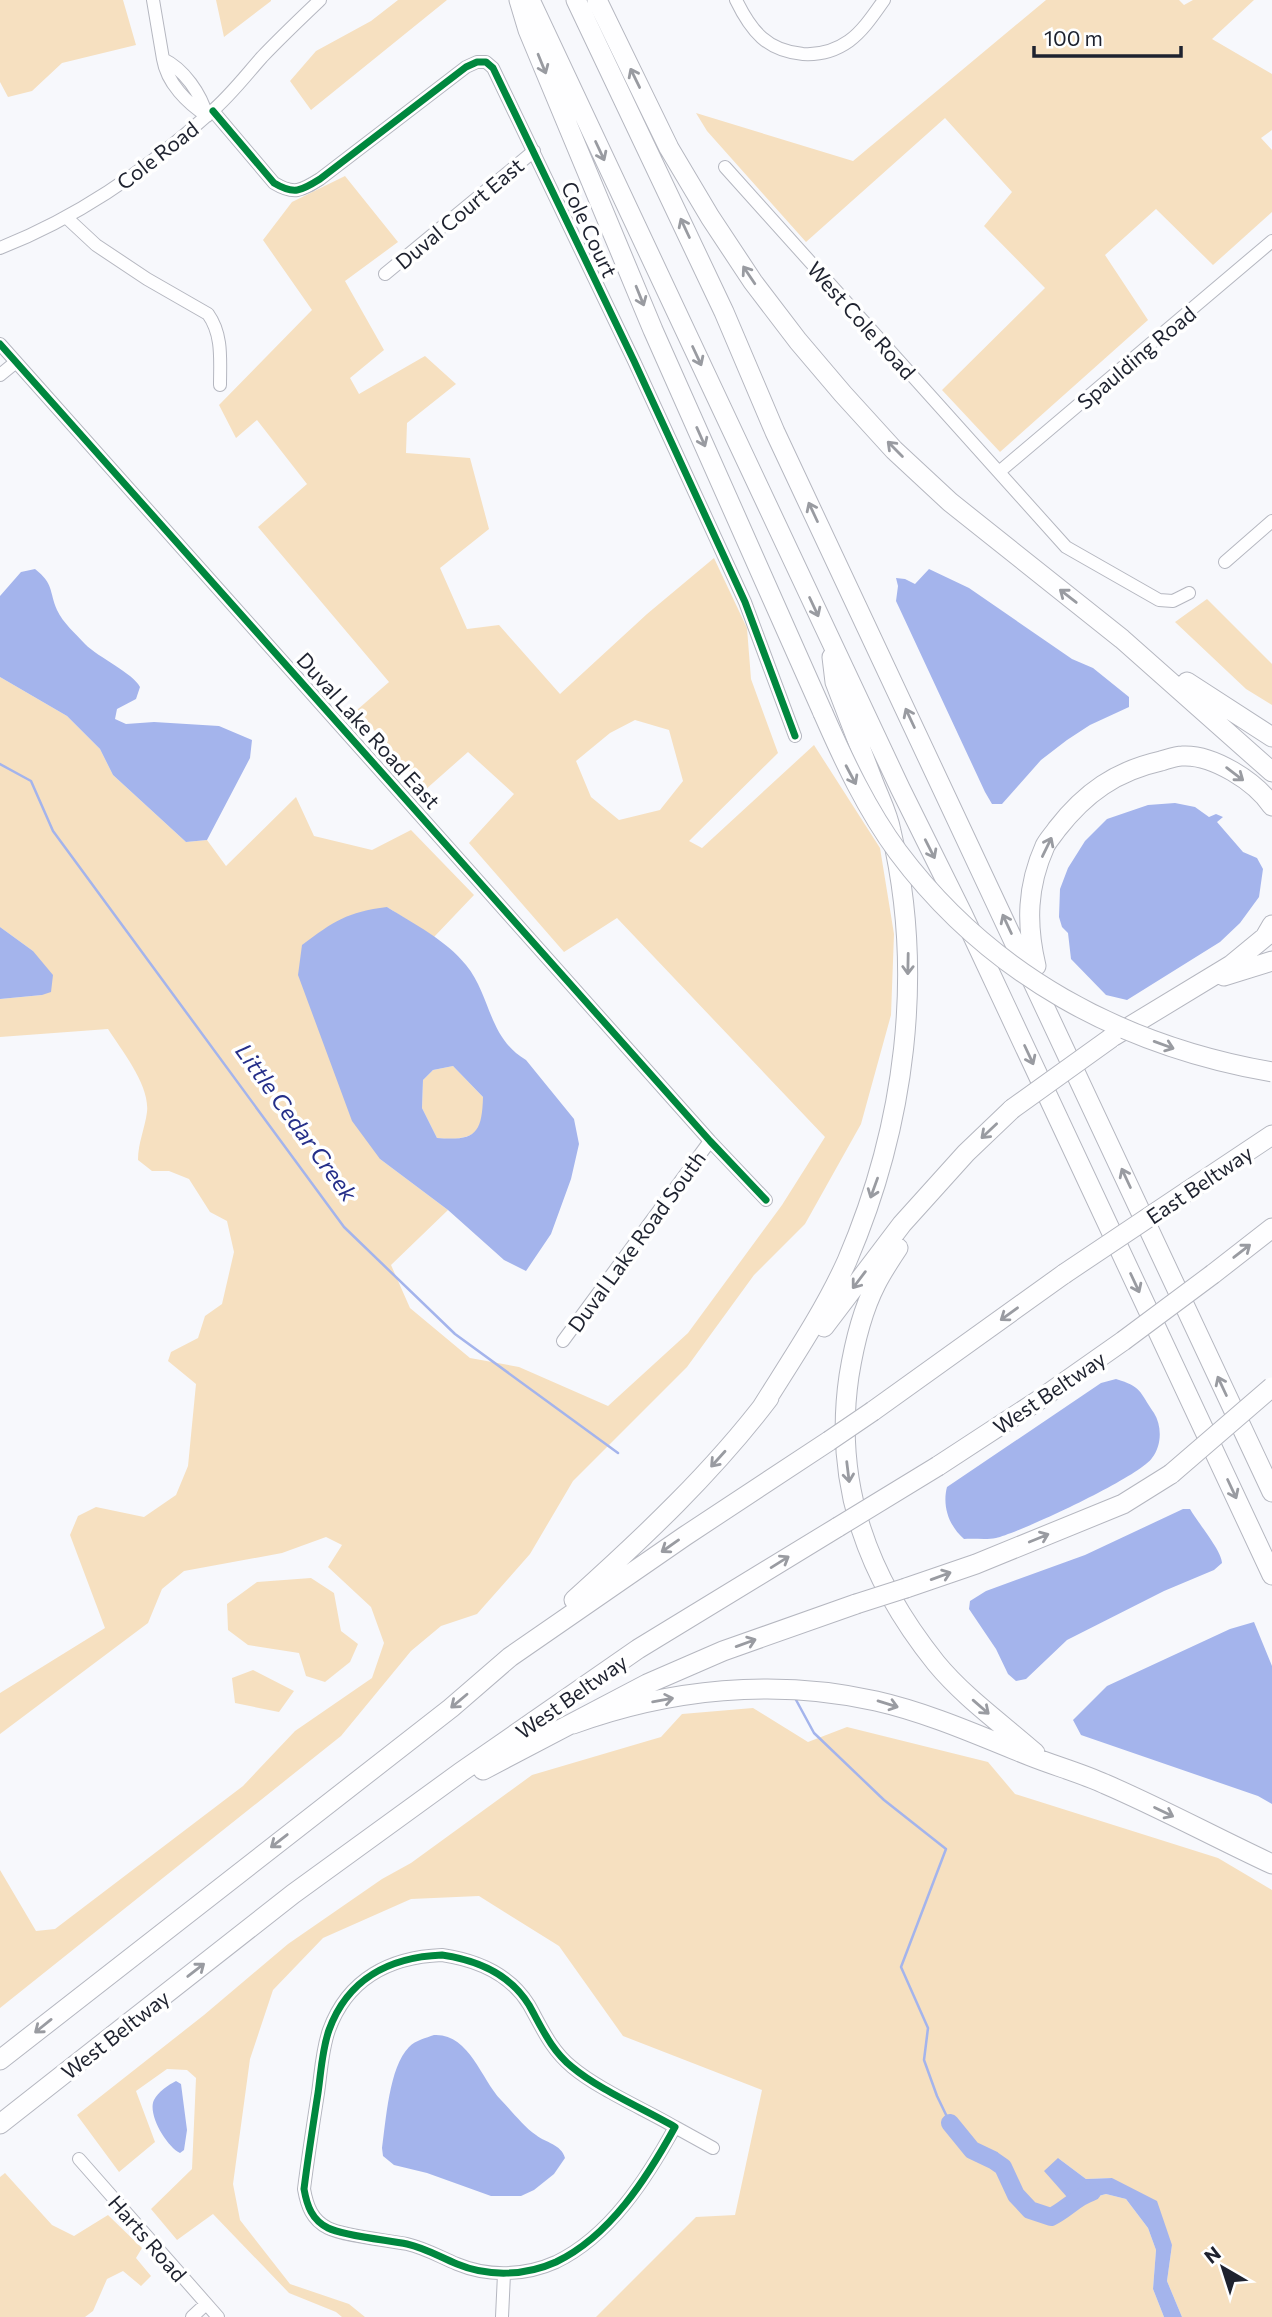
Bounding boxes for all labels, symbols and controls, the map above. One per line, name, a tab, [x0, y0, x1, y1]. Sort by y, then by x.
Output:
scale bar	[1034, 14, 1181, 58]
text: 100 m	[1044, 25, 1103, 50]
one-way arrow	[536, 53, 549, 75]
one-way arrow	[628, 68, 642, 89]
street label: Cole Road	[111, 115, 203, 195]
one-way arrow	[594, 139, 607, 161]
street label: Duval Court East	[390, 152, 528, 274]
street label: Cole Court	[557, 177, 623, 281]
one-way arrow	[677, 218, 690, 239]
street label: West Cole Road	[803, 256, 921, 384]
one-way arrow	[742, 266, 756, 285]
one-way arrow	[634, 285, 647, 307]
street label: Spaulding Road	[1072, 300, 1200, 414]
one-way arrow	[691, 345, 704, 367]
one-way arrow	[695, 426, 708, 447]
one-way arrow	[886, 441, 903, 458]
one-way arrow	[806, 502, 819, 523]
one-way arrow	[1059, 589, 1078, 604]
one-way arrow	[808, 596, 821, 617]
street label: Duval Lake Road East	[292, 647, 446, 813]
one-way arrow	[903, 708, 916, 729]
one-way arrow	[845, 764, 859, 785]
one-way arrow	[1225, 767, 1244, 781]
one-way arrow	[1040, 837, 1054, 858]
one-way arrow	[924, 838, 938, 859]
one-way arrow	[1000, 914, 1013, 935]
one-way arrow	[901, 952, 915, 975]
water label: Little Cedar Creek	[230, 1038, 364, 1207]
one-way arrow	[1152, 1040, 1174, 1052]
one-way arrow	[1022, 1044, 1036, 1065]
one-way arrow	[980, 1123, 998, 1139]
street label: East Beltway	[1141, 1139, 1257, 1229]
street label: Duval Lake Road South	[562, 1146, 710, 1336]
one-way arrow	[1118, 1168, 1132, 1189]
one-way arrow	[867, 1176, 879, 1198]
one-way arrow	[1233, 1244, 1251, 1259]
one-way arrow	[852, 1271, 867, 1289]
one-way arrow	[1129, 1272, 1143, 1293]
one-way arrow	[1000, 1307, 1019, 1322]
street label: West Beltway	[988, 1345, 1110, 1439]
one-way arrow	[1215, 1375, 1228, 1396]
one-way arrow	[710, 1450, 727, 1467]
one-way arrow	[841, 1460, 854, 1483]
one-way arrow	[1226, 1478, 1239, 1499]
one-way arrow	[1028, 1530, 1049, 1543]
one-way arrow	[661, 1539, 680, 1553]
one-way arrow	[769, 1555, 789, 1569]
one-way arrow	[929, 1569, 951, 1581]
one-way arrow	[734, 1636, 756, 1648]
street label: West Beltway	[511, 1648, 631, 1744]
one-way arrow	[450, 1693, 468, 1709]
one-way arrow	[651, 1693, 674, 1706]
one-way arrow	[877, 1699, 899, 1712]
one-way arrow	[972, 1699, 990, 1715]
one-way arrow	[1153, 1806, 1174, 1820]
one-way arrow	[271, 1834, 289, 1849]
one-way arrow	[186, 1963, 205, 1978]
street label: West Beltway	[56, 1984, 174, 2084]
one-way arrow	[34, 2019, 52, 2034]
street label: Harts Road	[104, 2190, 192, 2286]
north arrow	[1188, 2233, 1258, 2303]
text: N	[1199, 2241, 1225, 2268]

